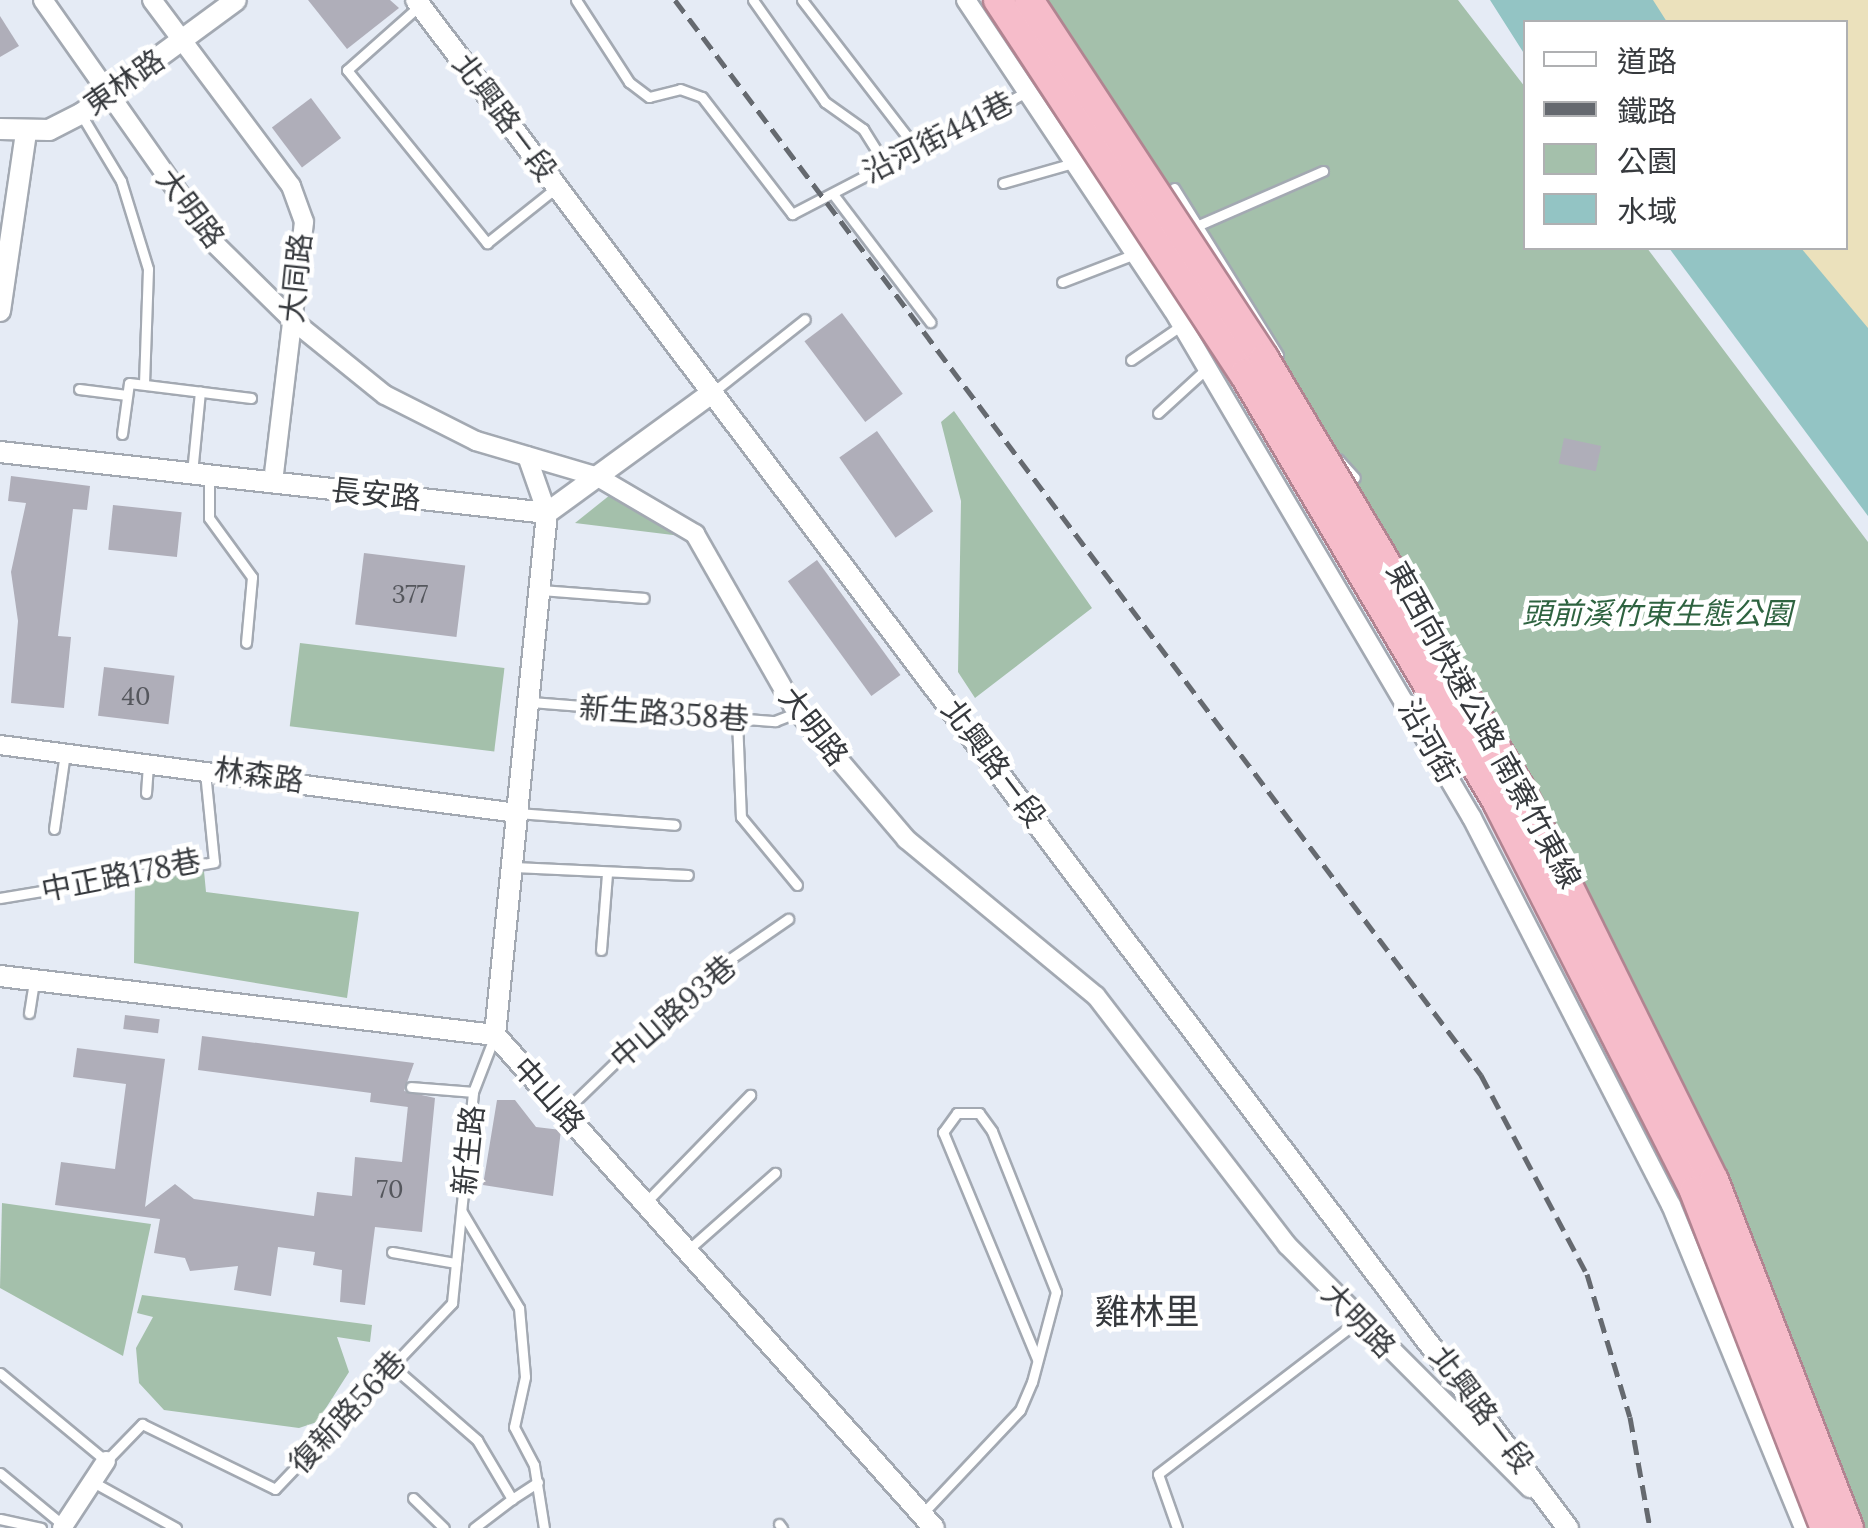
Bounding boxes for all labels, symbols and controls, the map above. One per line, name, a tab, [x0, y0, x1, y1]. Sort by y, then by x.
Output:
legend	[1523, 20, 1848, 250]
street label: 東林路	[77, 41, 171, 123]
text: 道路	[1617, 42, 1677, 80]
street label: 北興路ㄧ段	[445, 46, 565, 188]
street label: 沿河街441巷	[857, 84, 1019, 190]
text: 鐵路	[1617, 92, 1677, 130]
text: 公園	[1617, 142, 1677, 180]
street label: 大明路	[150, 161, 232, 255]
text: 水域	[1617, 192, 1677, 230]
street label: 大同路	[273, 231, 319, 325]
street label: 長安路	[329, 471, 423, 517]
street label: 東西向快速公路 南寮竹東線	[1379, 555, 1589, 895]
house number: 377	[392, 579, 428, 609]
park label: 頭前溪竹東生態公園	[1522, 595, 1792, 631]
street label: 大明路	[772, 679, 856, 773]
house number: 40	[121, 681, 151, 711]
street label: 新生路358巷	[578, 689, 750, 737]
street label: 北興路ㄧ段	[934, 692, 1054, 834]
street label: 沿河街	[1391, 693, 1467, 789]
street label: 林森路	[212, 751, 306, 799]
street label: 中正路178巷	[38, 842, 204, 908]
street label: 中山路93巷	[603, 948, 743, 1076]
street label: 中山路	[506, 1050, 592, 1140]
street label: 新生路	[445, 1103, 491, 1197]
house number: 70	[376, 1174, 404, 1204]
street label: 大明路	[1315, 1275, 1403, 1365]
district label: 雞林里	[1095, 1291, 1199, 1333]
street label: 北興路ㄧ段	[1422, 1338, 1542, 1480]
street label: 復新路56巷	[281, 1344, 413, 1480]

